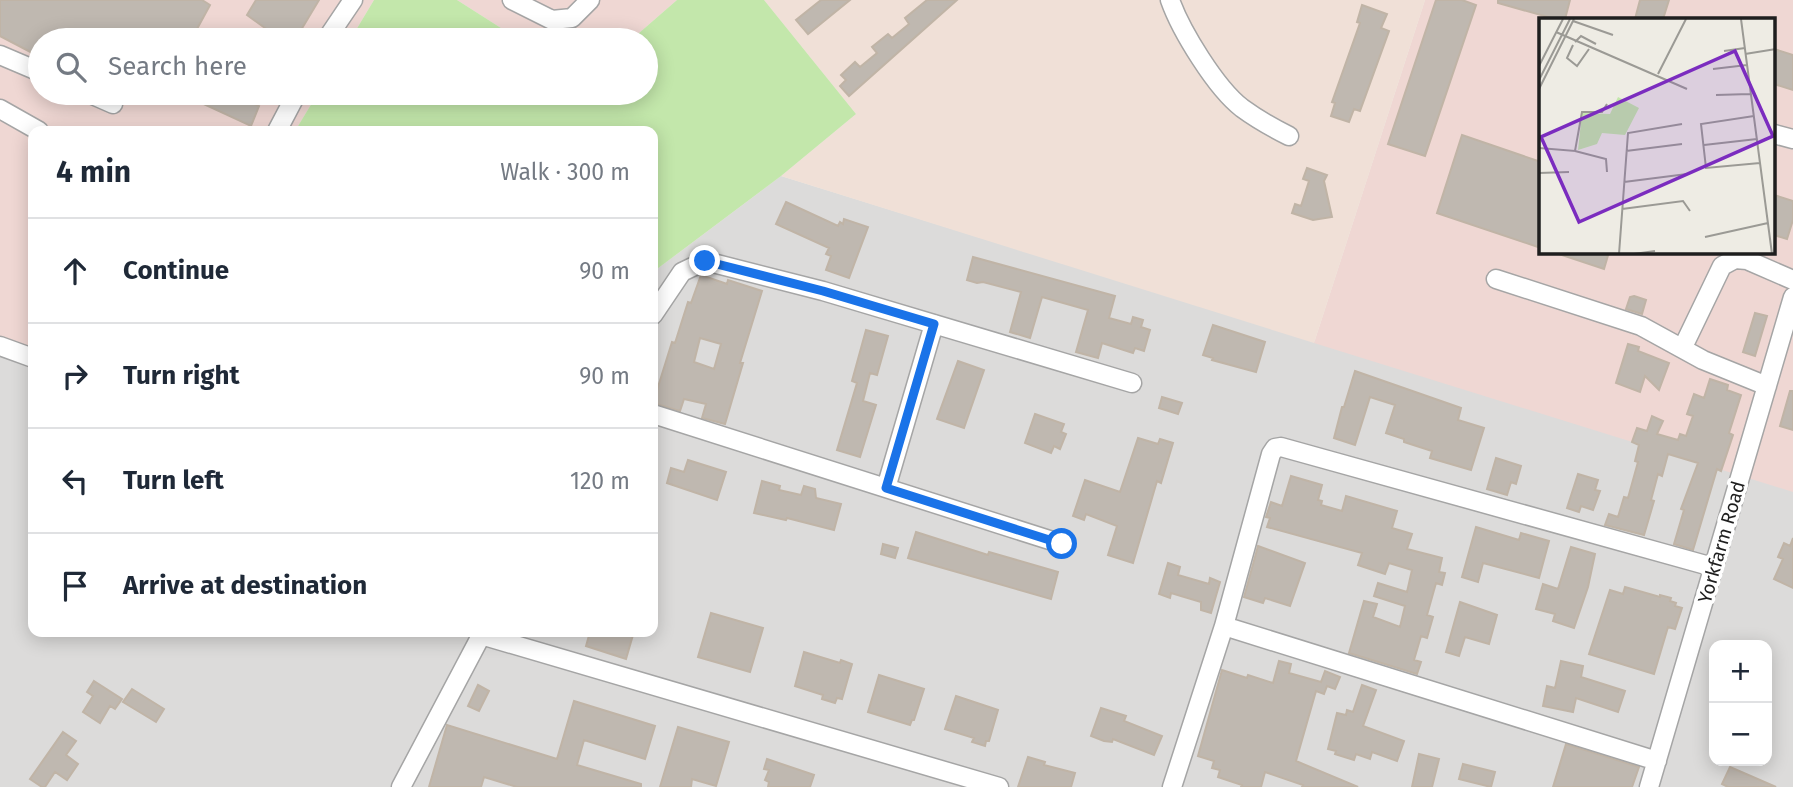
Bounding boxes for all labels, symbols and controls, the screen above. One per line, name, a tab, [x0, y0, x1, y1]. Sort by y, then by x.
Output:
inset map	[1539, 18, 1776, 254]
search box	[28, 28, 658, 105]
icon: search	[52, 48, 90, 86]
text: Search here	[108, 51, 247, 82]
text: 4 min	[56, 154, 131, 190]
text: Walk · 300 m	[500, 158, 630, 186]
route end	[689, 245, 720, 276]
icon: ahead	[56, 252, 94, 290]
text: Continue	[123, 255, 229, 286]
text: 90 m	[579, 257, 630, 285]
icon: right	[56, 357, 94, 395]
text: Turn right	[123, 360, 240, 391]
text: 90 m	[579, 362, 630, 390]
icon: left	[56, 462, 94, 500]
text: Turn left	[123, 465, 224, 496]
text: 120 m	[570, 467, 630, 495]
street label: Yorkfarm Road	[1693, 478, 1750, 606]
route start	[1046, 528, 1077, 559]
icon: arrive	[56, 567, 94, 605]
text: Arrive at destination	[123, 570, 367, 601]
map controls	[1709, 640, 1772, 766]
button: +	[1709, 640, 1772, 703]
button: −	[1709, 703, 1772, 766]

